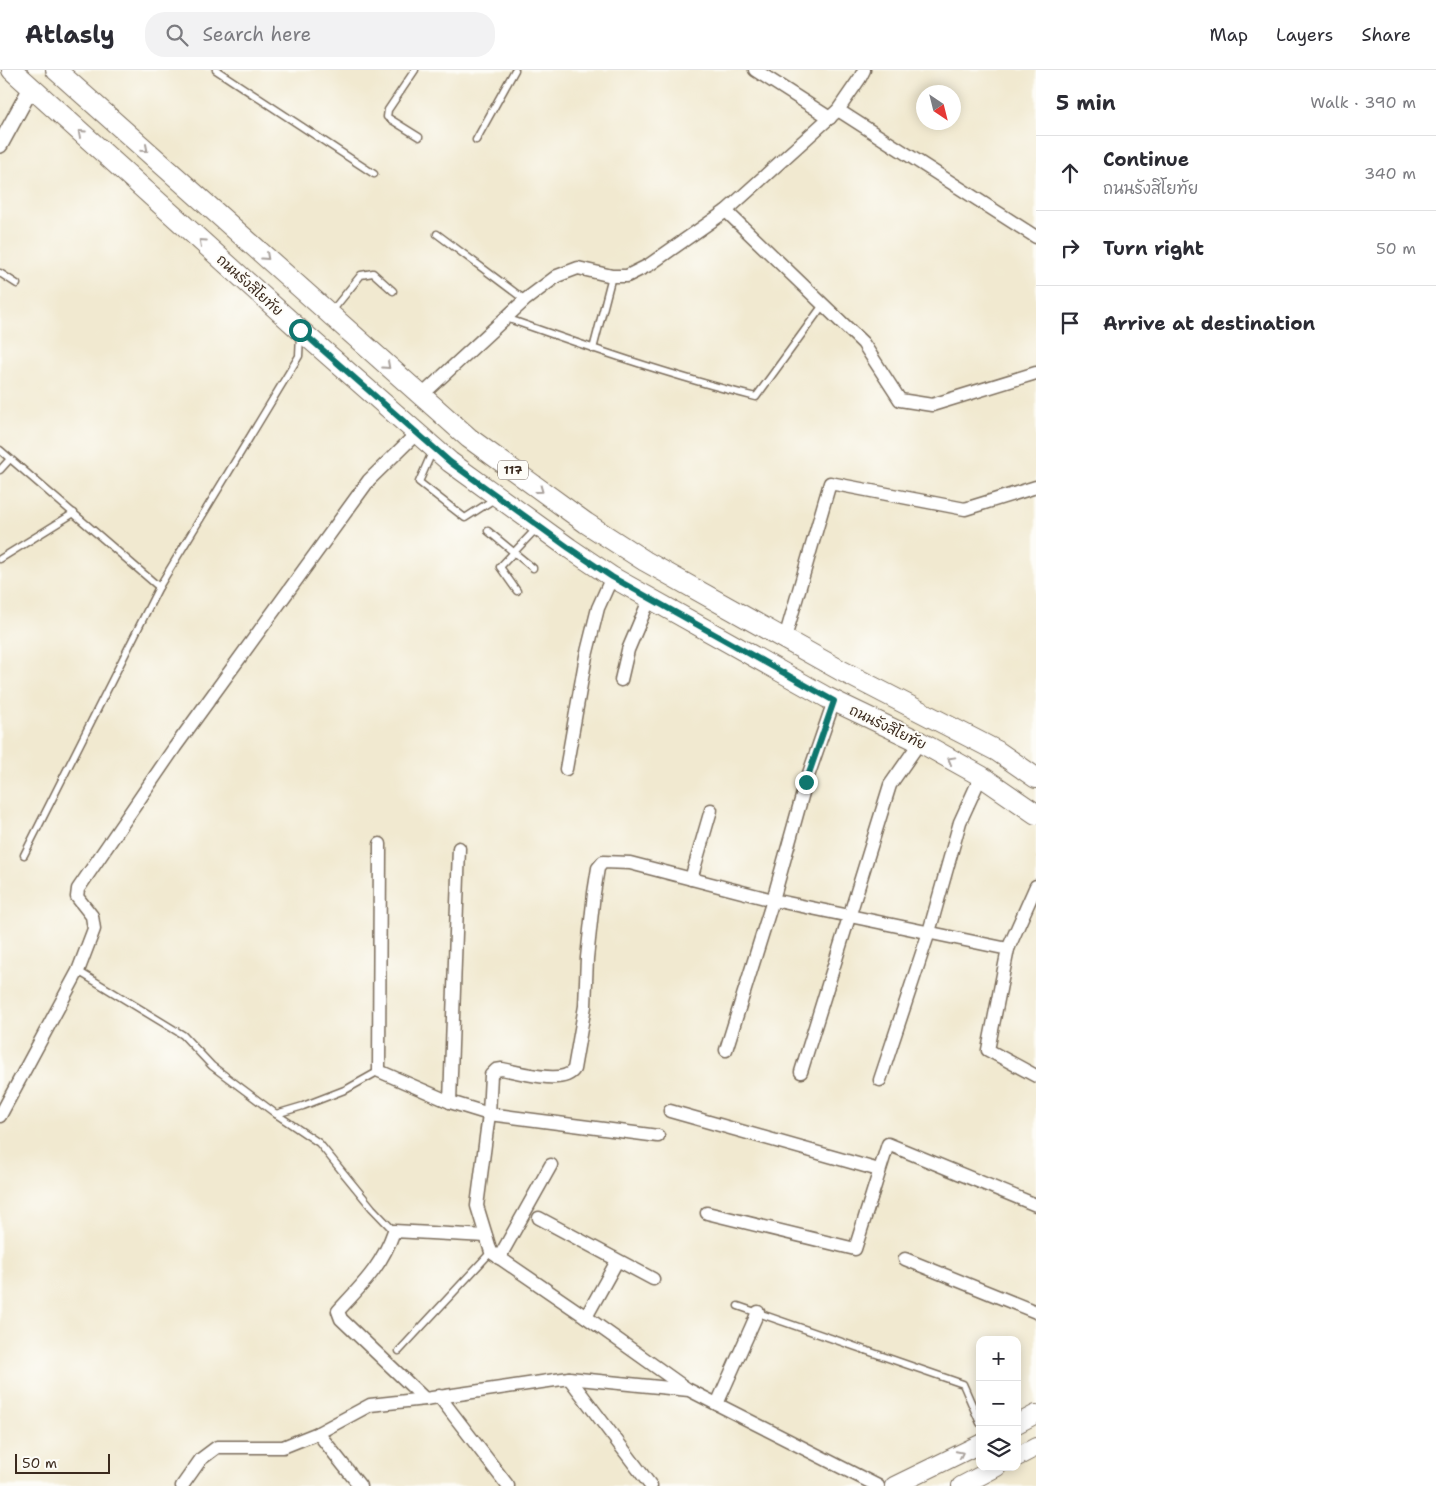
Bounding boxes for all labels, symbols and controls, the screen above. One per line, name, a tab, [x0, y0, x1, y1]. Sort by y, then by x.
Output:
search box	[145, 12, 495, 57]
text: Atlasly	[25, 19, 115, 51]
icon: search	[163, 21, 191, 49]
text: Search here	[203, 22, 311, 47]
text: Map	[1210, 23, 1248, 47]
text: Layers	[1276, 23, 1333, 47]
text: Share	[1361, 23, 1411, 47]
north arrow	[916, 85, 961, 130]
text: 5 min	[1056, 89, 1116, 117]
text: Walk · 390 m	[1310, 92, 1416, 113]
one-way arrow	[78, 130, 87, 139]
one-way arrow	[140, 143, 149, 152]
text: Continue	[1103, 147, 1189, 172]
icon: ahead	[1056, 159, 1084, 187]
text: 340 m	[1364, 163, 1416, 184]
text: ถนนรังสิโยทัย	[1103, 178, 1198, 199]
icon: right	[1056, 234, 1084, 262]
text: Turn right	[1103, 236, 1204, 261]
text: 50 m	[1376, 238, 1416, 259]
one-way arrow	[199, 239, 208, 248]
street label: ถนนรังสิโยทัย	[213, 250, 287, 320]
one-way arrow	[261, 251, 270, 260]
icon: arrive	[1056, 309, 1084, 337]
text: Arrive at destination	[1103, 311, 1315, 336]
route start	[289, 319, 312, 342]
one-way arrow	[382, 360, 391, 369]
road number: 117	[498, 460, 528, 480]
one-way arrow	[534, 484, 544, 493]
street label: ถนนรังสิโยทัย	[847, 701, 929, 753]
one-way arrow	[947, 756, 956, 766]
route end	[795, 771, 818, 794]
map controls	[976, 1336, 1021, 1471]
button: +	[976, 1336, 1021, 1381]
button: −	[976, 1381, 1021, 1426]
button: layers	[976, 1426, 1021, 1471]
one-way arrow	[955, 1450, 964, 1460]
scale bar	[15, 1451, 110, 1474]
text: 50 m	[22, 1454, 57, 1472]

